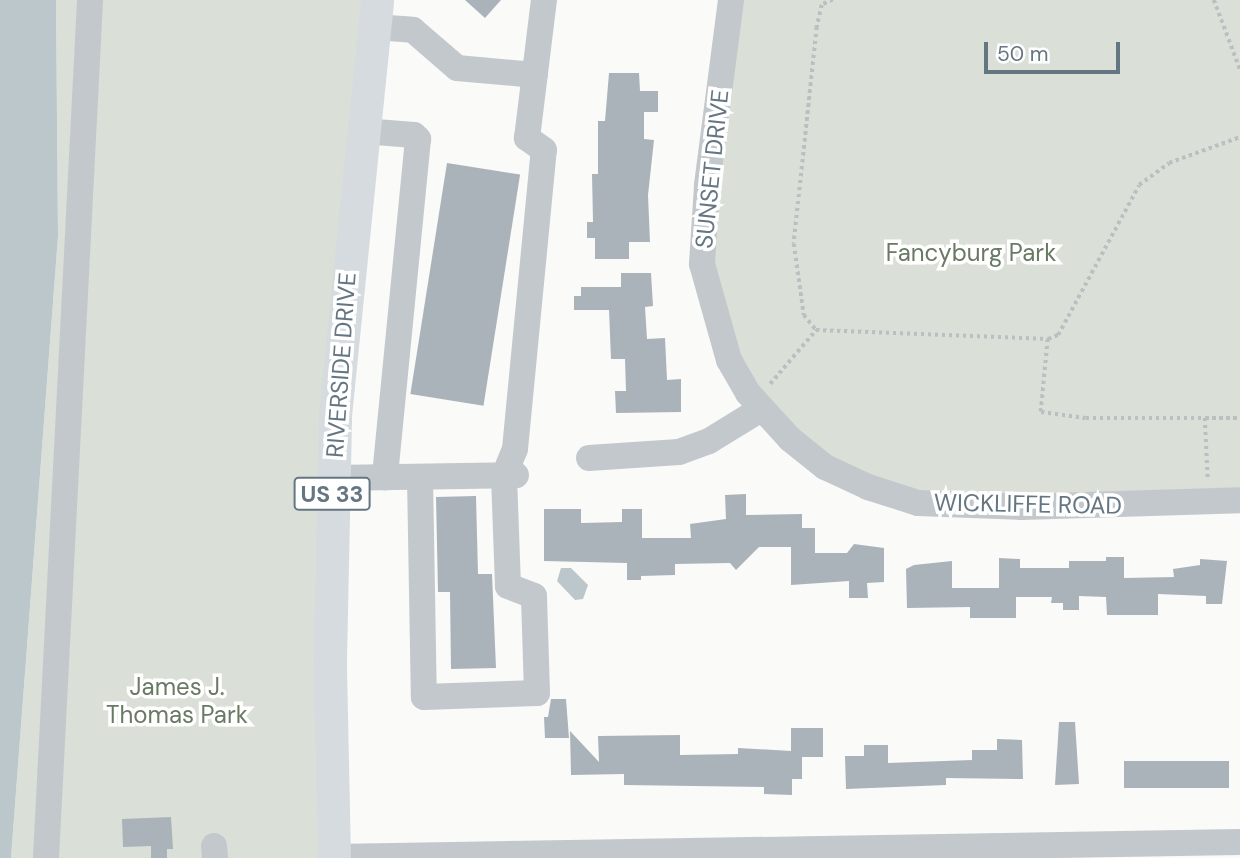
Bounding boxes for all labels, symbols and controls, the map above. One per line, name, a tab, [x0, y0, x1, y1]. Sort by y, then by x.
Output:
scale bar	[988, 28, 1124, 72]
text: 50 m	[997, 40, 1048, 68]
street label: SUNSET DRIVE	[689, 88, 735, 250]
park label: Fancyburg Park	[886, 239, 1056, 267]
street label: RIVERSIDE DRIVE	[320, 271, 362, 459]
road number: US 33	[294, 474, 370, 514]
street label: WICKLIFFE ROAD	[934, 488, 1122, 520]
park label: James J. Thomas Park	[106, 673, 248, 729]

